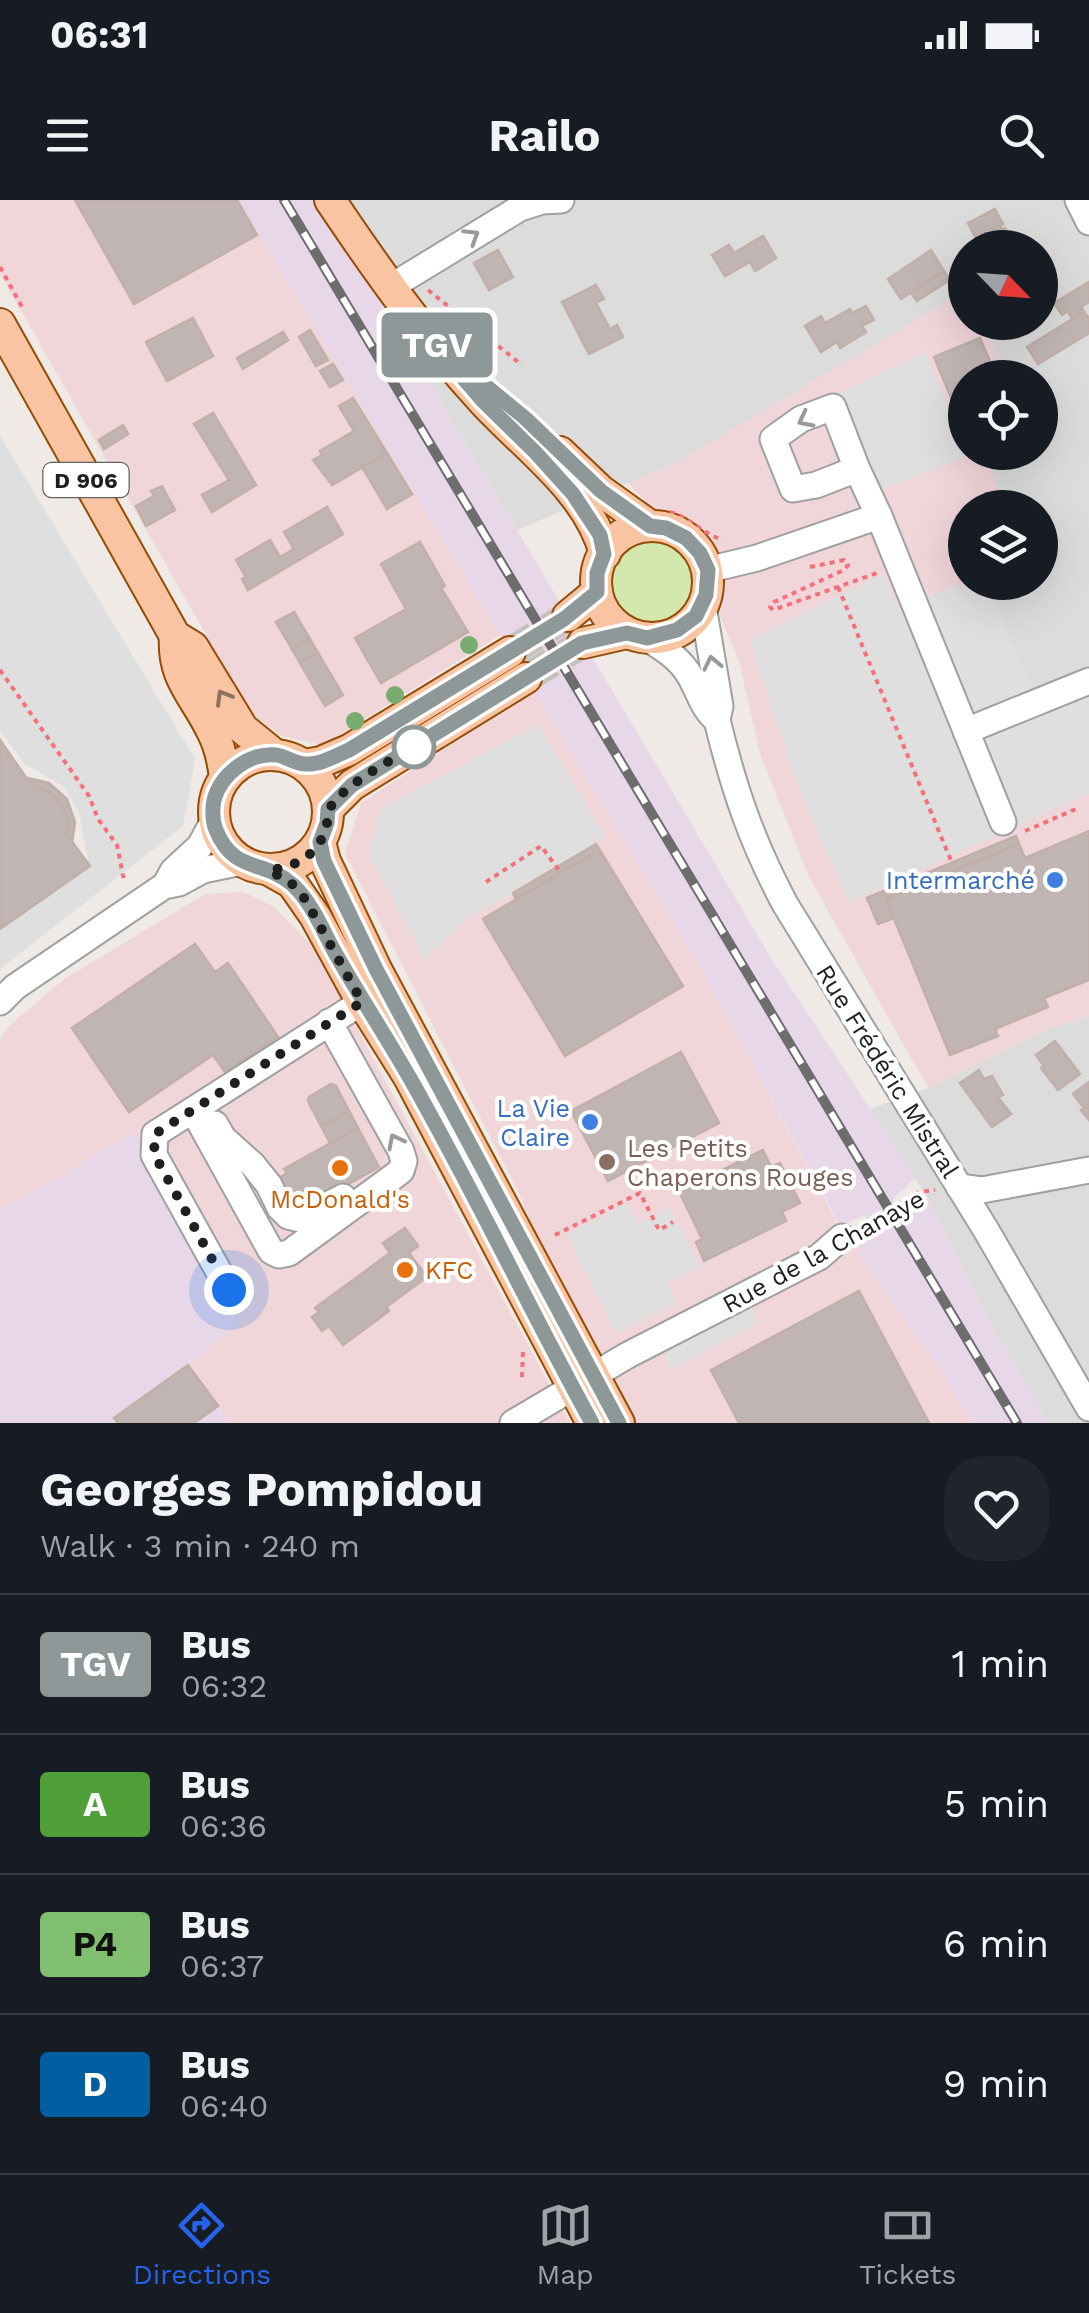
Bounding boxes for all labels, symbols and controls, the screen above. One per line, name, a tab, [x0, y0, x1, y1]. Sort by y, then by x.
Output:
text: 06:31	[50, 13, 148, 57]
icon: menu	[40, 108, 95, 163]
icon: search	[994, 108, 1049, 163]
text: Railo	[489, 109, 600, 162]
one-way arrow	[461, 230, 479, 249]
north arrow	[948, 230, 1058, 340]
map controls	[948, 230, 1058, 600]
line badge: TGV	[380, 312, 494, 378]
text: TGV	[402, 324, 472, 366]
button: locate	[948, 360, 1058, 470]
one-way arrow	[798, 407, 816, 427]
road number: D 906	[44, 463, 128, 497]
button: layers	[948, 490, 1058, 600]
one-way arrow	[703, 655, 724, 672]
one-way arrow	[216, 690, 235, 708]
unlabelled marker	[393, 726, 435, 768]
place label: Intermarché	[886, 866, 1035, 895]
marker: Intermarché	[1044, 869, 1066, 891]
street label: Rue Frédéric Mistral	[810, 959, 965, 1184]
place label: La Vie Claire	[497, 1094, 570, 1152]
marker: La Vie Claire	[579, 1111, 601, 1133]
one-way arrow	[388, 1134, 407, 1152]
place label: Les Petits Chaperons Rouges	[627, 1134, 853, 1192]
marker: Les Petits Chaperons Rouges	[596, 1151, 618, 1173]
marker: McDonald's	[329, 1157, 351, 1179]
street label: Rue de la Chanaye	[717, 1184, 929, 1319]
place label: McDonald's	[270, 1185, 410, 1214]
place label: KFC	[425, 1256, 474, 1285]
marker: KFC	[394, 1259, 416, 1281]
your location	[204, 1265, 254, 1315]
button: heart	[944, 1456, 1049, 1561]
text: Georges Pompidou	[40, 1461, 483, 1518]
text: Walk · 3 min · 240 m	[40, 1527, 360, 1565]
text: Bus	[181, 1623, 251, 1667]
text: 1 min	[951, 1642, 1049, 1686]
text: TGV	[60, 1643, 131, 1685]
text: 06:32	[181, 1667, 267, 1705]
text: Bus	[180, 1763, 250, 1807]
text: 5 min	[944, 1782, 1049, 1826]
text: A	[83, 1783, 107, 1825]
text: 06:36	[180, 1807, 267, 1845]
text: Bus	[180, 1903, 250, 1947]
text: 6 min	[943, 1922, 1049, 1966]
text: P4	[73, 1923, 117, 1965]
text: 06:37	[180, 1947, 264, 1985]
text: Bus	[180, 2043, 250, 2087]
text: 9 min	[943, 2062, 1049, 2106]
text: D	[82, 2063, 108, 2105]
text: 06:40	[180, 2087, 268, 2125]
tab: Directions	[133, 2198, 271, 2291]
tab: Map	[537, 2198, 594, 2291]
tab: Tickets	[859, 2198, 956, 2291]

